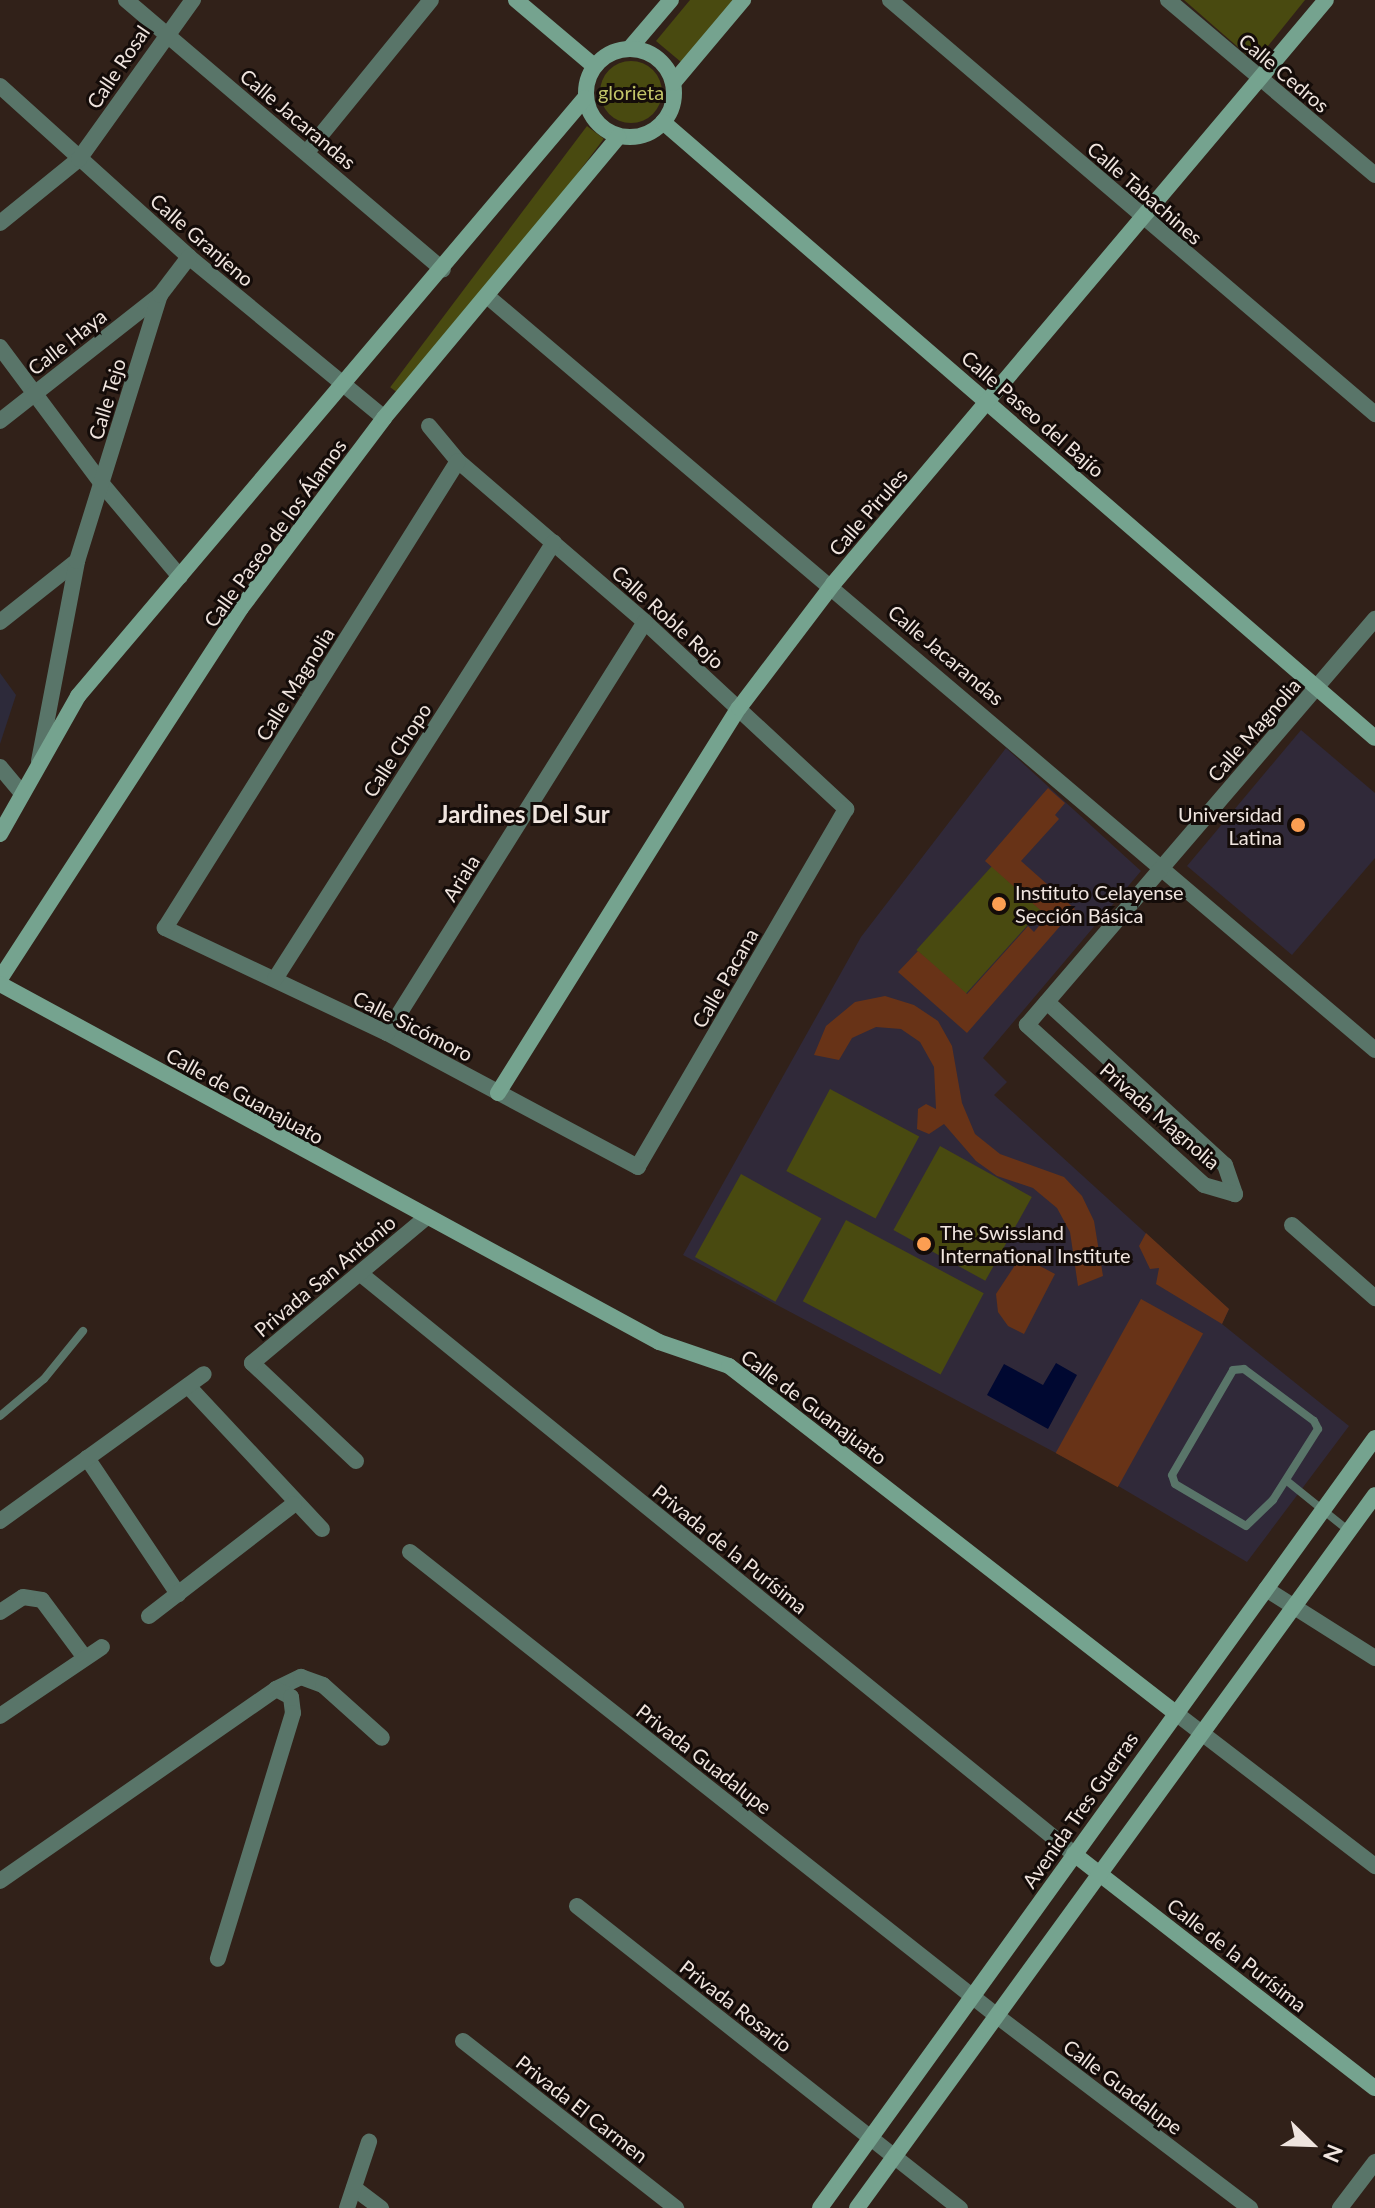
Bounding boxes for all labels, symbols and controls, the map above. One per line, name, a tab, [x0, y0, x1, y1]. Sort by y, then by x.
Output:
street label: Calle Rosal	[82, 21, 154, 113]
street label: Calle Cedros	[1234, 28, 1334, 118]
street label: Calle Jacarandas	[235, 64, 361, 174]
park label: glorieta	[598, 80, 664, 104]
street label: Calle Tabachines	[1082, 136, 1208, 250]
street label: Calle Granjeno	[145, 189, 259, 291]
street label: Calle Haya	[23, 304, 111, 380]
street label: Calle Paseo del Bajío	[957, 346, 1109, 482]
street label: Calle Tejo	[83, 355, 131, 443]
street label: Calle Paseo de los Álamos	[199, 434, 351, 632]
street label: Calle Pirules	[824, 464, 912, 560]
street label: Calle Roble Rojo	[607, 560, 729, 674]
street label: Calle Jacarandas	[883, 600, 1009, 710]
street label: Calle Magnolia	[251, 623, 339, 745]
street label: Calle Magnolia	[1203, 673, 1305, 787]
street label: Calle Chopo	[358, 699, 436, 801]
district label: Jardines Del Sur	[438, 800, 610, 828]
place label: Universidad Latina	[1178, 802, 1282, 849]
marker: Universidad Latina	[1289, 816, 1307, 834]
street label: Ariala	[438, 850, 484, 906]
place label: Instituto Celayense Sección Básica	[1015, 880, 1184, 927]
marker: Instituto Celayense Sección Básica	[990, 895, 1008, 913]
street label: Calle Pacana	[687, 924, 763, 1032]
street label: Calle Sicómoro	[349, 986, 477, 1066]
street label: Calle de Guanajuato	[162, 1043, 328, 1149]
street label: Privada Magnolia	[1095, 1057, 1225, 1175]
street label: Privada San Antonio	[249, 1210, 401, 1342]
place label: The Swissland International Institute	[940, 1220, 1131, 1267]
marker: The Swissland International Institute	[915, 1235, 933, 1253]
street label: Calle de Guanajuato	[736, 1344, 892, 1470]
street label: Privada de la Purísima	[648, 1479, 812, 1619]
street label: Privada Guadalupe	[632, 1699, 776, 1819]
street label: Avenida Tres Guerras	[1017, 1727, 1143, 1893]
street label: Calle de la Purísima	[1163, 1893, 1311, 2017]
street label: Privada Rosario	[675, 1955, 797, 2057]
street label: Calle Guadalupe	[1059, 2034, 1187, 2140]
street label: Privada El Carmen	[511, 2050, 653, 2168]
north arrow	[1271, 2104, 1351, 2184]
text: N	[1318, 2140, 1349, 2167]

